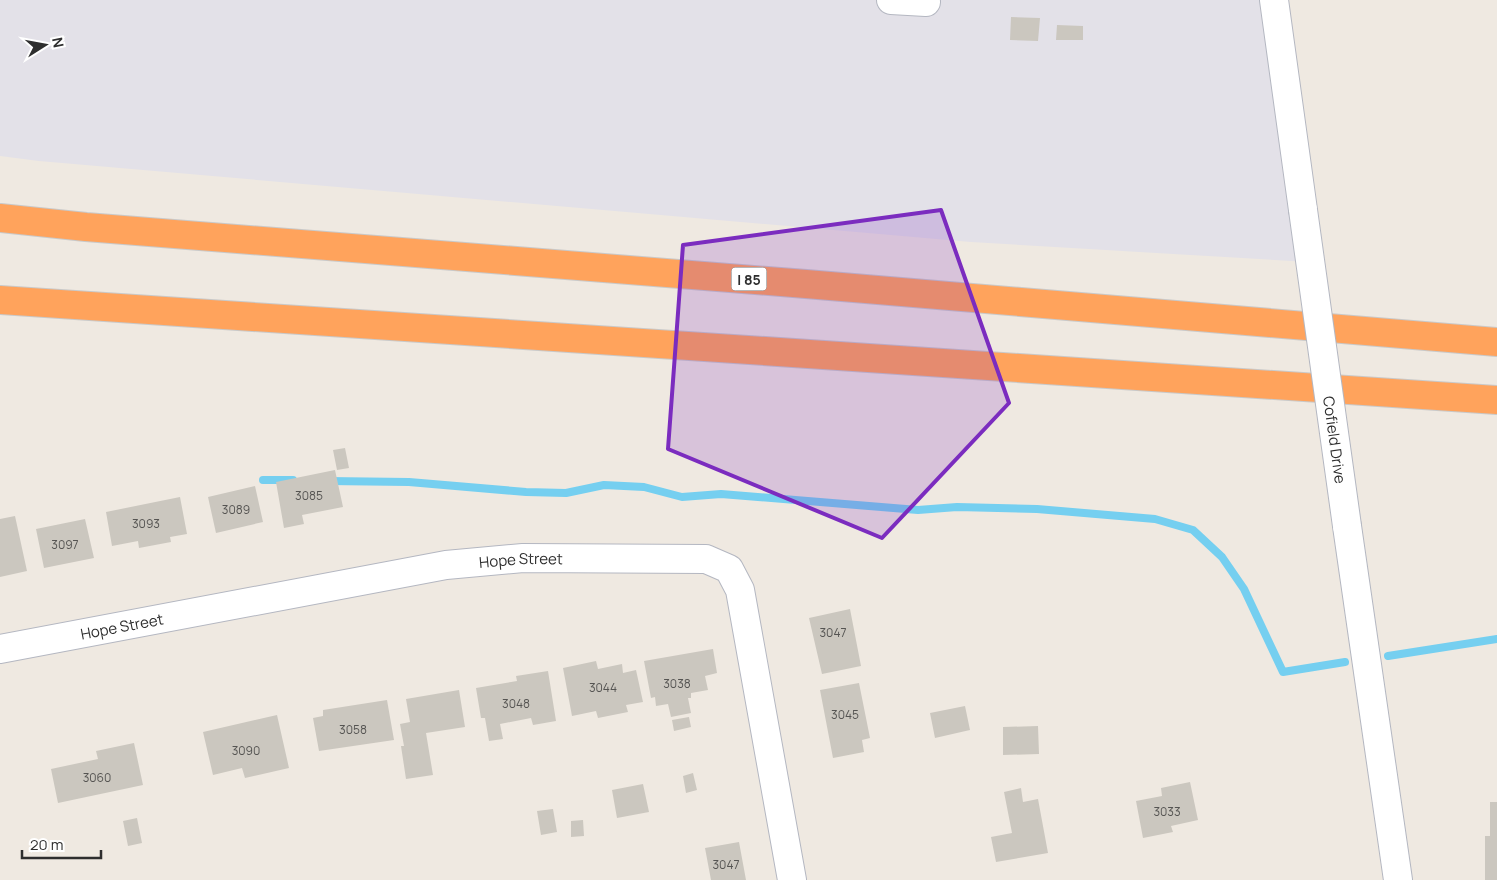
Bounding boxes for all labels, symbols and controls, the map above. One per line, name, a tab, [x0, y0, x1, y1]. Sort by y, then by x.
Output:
north arrow	[20, 20, 70, 70]
text: N	[48, 36, 69, 49]
road number: I 85	[732, 268, 766, 290]
street label: Cofield Drive	[1319, 395, 1351, 485]
house number: 3085	[295, 487, 323, 504]
house number: 3089	[222, 501, 250, 518]
house number: 3093	[132, 515, 160, 532]
house number: 3097	[51, 536, 79, 553]
street label: Hope Street	[478, 547, 563, 572]
street label: Hope Street	[79, 608, 165, 644]
house number: 3047	[819, 624, 847, 641]
house number: 3038	[663, 675, 691, 692]
house number: 3044	[589, 679, 617, 696]
house number: 3048	[502, 695, 530, 712]
house number: 3045	[831, 706, 859, 723]
house number: 3058	[339, 721, 367, 738]
house number: 3090	[232, 742, 260, 759]
house number: 3060	[83, 769, 111, 786]
house number: 3033	[1153, 803, 1181, 820]
scale bar	[22, 828, 101, 860]
text: 20 m	[30, 834, 63, 855]
house number: 3047	[712, 856, 740, 873]

